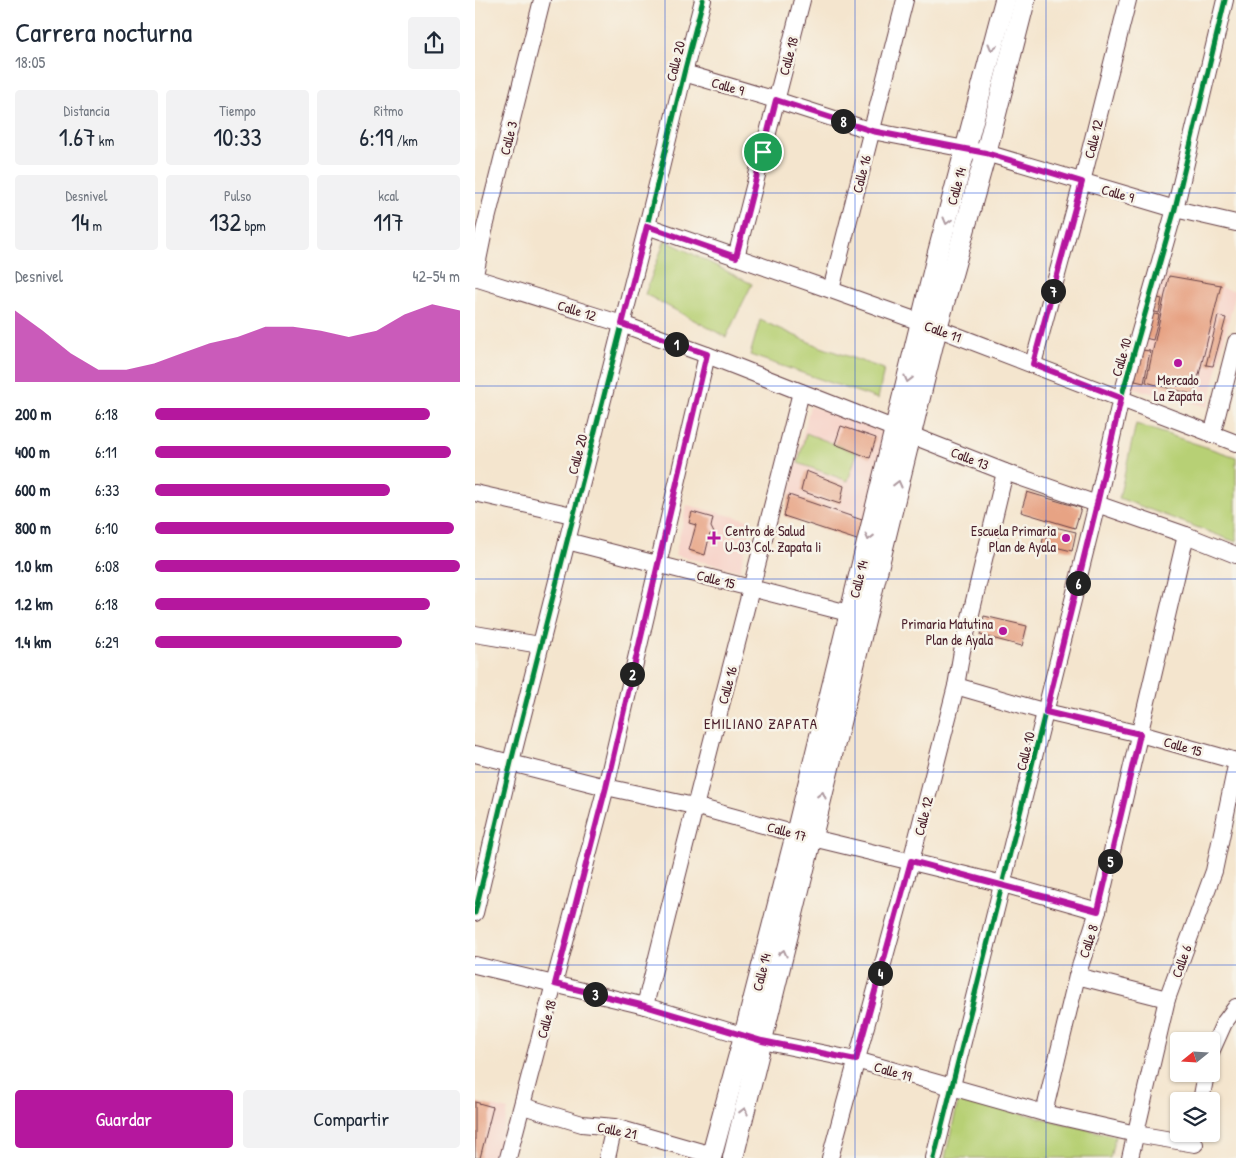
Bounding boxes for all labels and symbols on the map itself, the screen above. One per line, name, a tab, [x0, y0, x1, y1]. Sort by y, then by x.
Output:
street label: Calle 18	[774, 35, 802, 77]
street label: Calle 20	[661, 39, 689, 83]
one-way arrow	[988, 43, 998, 51]
street label: Calle 9	[709, 72, 747, 100]
pin: 8	[831, 108, 855, 134]
street label: Calle 12	[1079, 117, 1107, 161]
street label: Calle 3	[495, 119, 521, 157]
pin	[742, 131, 784, 173]
street label: Calle 16	[847, 153, 875, 195]
street label: Calle 14	[942, 165, 970, 207]
street label: Calle 9	[1099, 179, 1137, 207]
one-way arrow	[942, 217, 952, 225]
pin: 7	[1041, 278, 1065, 304]
street label: Calle 12	[555, 295, 599, 325]
street label: Calle 11	[922, 316, 964, 346]
pin: 1	[663, 332, 689, 356]
street label: Calle 10	[1106, 335, 1136, 379]
marker: Mercado La Zapata	[1172, 357, 1184, 369]
place label: Mercado La Zapata	[1154, 370, 1203, 406]
one-way arrow	[903, 375, 914, 384]
street label: Calle 20	[563, 432, 591, 476]
street label: Calle 13	[948, 442, 992, 474]
one-way arrow	[892, 480, 903, 489]
place label: Centro de Salud U-03 Col. Zapata Ii	[725, 521, 821, 557]
place label: Escuela Primaria Plan de Ayala	[971, 521, 1057, 557]
marker: Centro de Salud U-03 Col. Zapata Ii	[707, 531, 721, 545]
one-way arrow	[864, 532, 875, 541]
marker: Escuela Primaria Plan de Ayala	[1060, 532, 1072, 544]
street label: Calle 14	[844, 558, 872, 600]
street label: Calle 15	[695, 565, 737, 593]
pin: 6	[1065, 570, 1091, 596]
place label: Primaria Matutina Plan de Ayala	[901, 614, 994, 650]
marker: Primaria Matutina Plan de Ayala	[997, 625, 1009, 637]
pin: 2	[619, 662, 645, 686]
street label: Calle 16	[713, 663, 741, 706]
district label: EMILIANO ZAPATA	[704, 713, 818, 734]
street label: Calle 10	[1011, 730, 1039, 772]
street label: Calle 15	[1162, 731, 1204, 761]
one-way arrow	[816, 791, 827, 800]
street label: Calle 12	[909, 794, 937, 838]
street label: Calle 17	[765, 817, 809, 845]
pin: 5	[1097, 848, 1123, 874]
street label: Calle 8	[1074, 922, 1102, 960]
street label: Calle 6	[1166, 942, 1196, 980]
one-way arrow	[777, 948, 788, 957]
street label: Calle 14	[747, 951, 775, 993]
pin: 4	[867, 960, 893, 986]
pin: 3	[583, 982, 607, 1006]
street label: Calle 18	[532, 998, 560, 1040]
north arrow	[1170, 1032, 1220, 1082]
street label: Calle 19	[872, 1057, 914, 1085]
one-way arrow	[738, 1106, 749, 1115]
street label: Calle 21	[596, 1117, 638, 1143]

